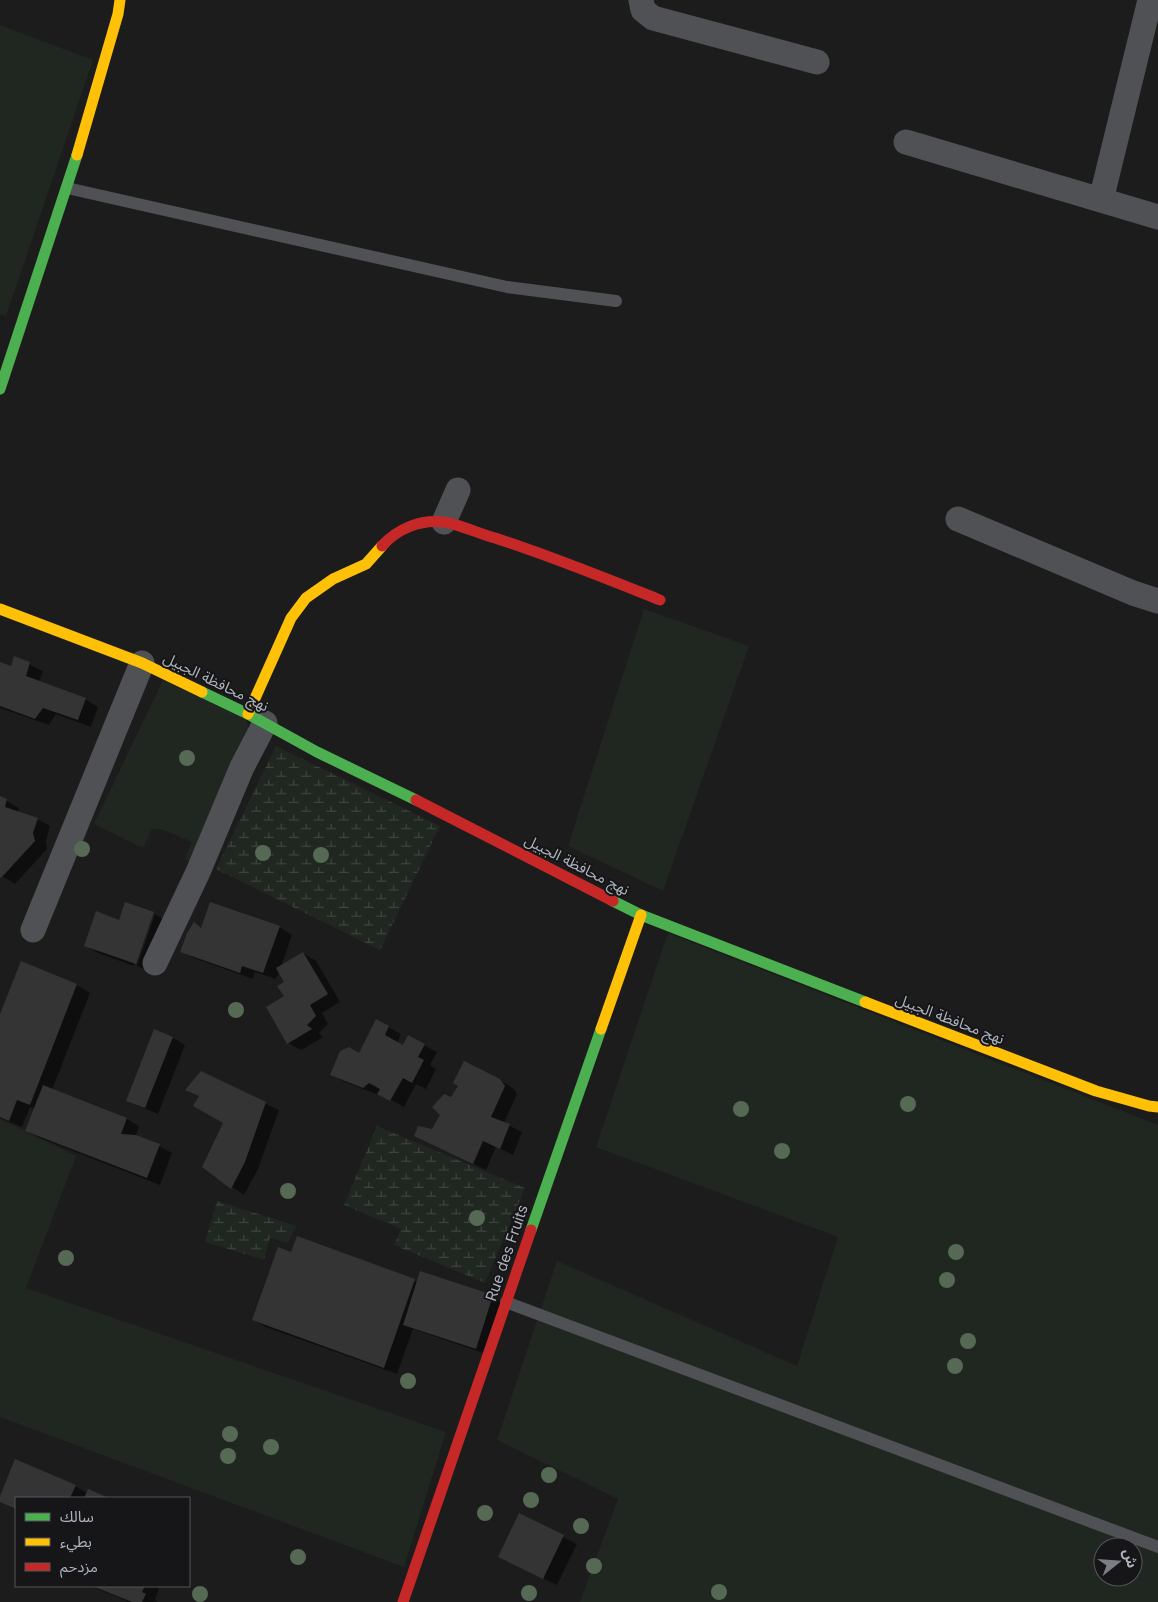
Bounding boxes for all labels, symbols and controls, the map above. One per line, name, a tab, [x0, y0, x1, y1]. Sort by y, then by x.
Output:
street label: نهج محافظة الجبيل	[159, 648, 272, 718]
street label: نهج محافظة الجبيل	[520, 830, 633, 902]
street label: نهج محافظة الجبيل	[892, 989, 1007, 1051]
street label: Rue des Fruits	[481, 1202, 532, 1304]
legend	[15, 1497, 190, 1587]
text: سالك	[60, 1507, 94, 1526]
text: بطيء	[60, 1532, 92, 1553]
north arrow	[1093, 1537, 1143, 1587]
text: ش	[1120, 1546, 1142, 1570]
text: مزدحم	[60, 1557, 98, 1578]

